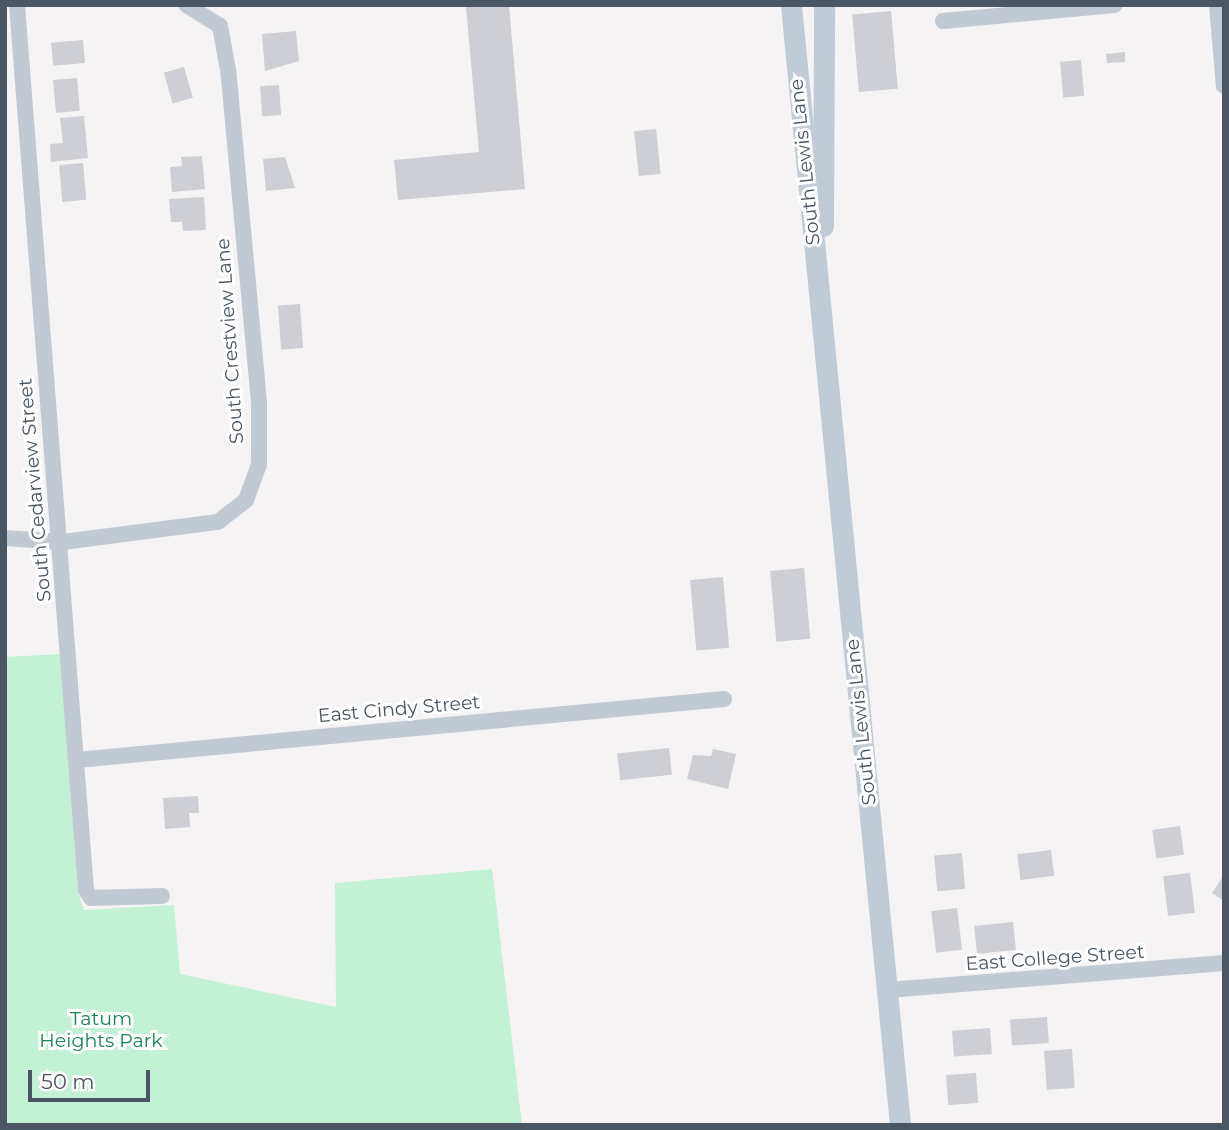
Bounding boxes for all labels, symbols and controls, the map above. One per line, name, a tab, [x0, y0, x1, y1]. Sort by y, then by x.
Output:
street label: South Lewis Lane	[785, 78, 825, 246]
street label: South Crestview Lane	[211, 237, 249, 445]
street label: South Cedarview Street	[14, 377, 56, 603]
street label: South Lewis Lane	[841, 638, 881, 806]
street label: East Cindy Street	[317, 691, 481, 727]
street label: East College Street	[965, 940, 1145, 976]
park label: Tatum Heights Park	[39, 1008, 163, 1052]
scale bar	[32, 1056, 154, 1100]
text: 50 m	[41, 1069, 95, 1094]

